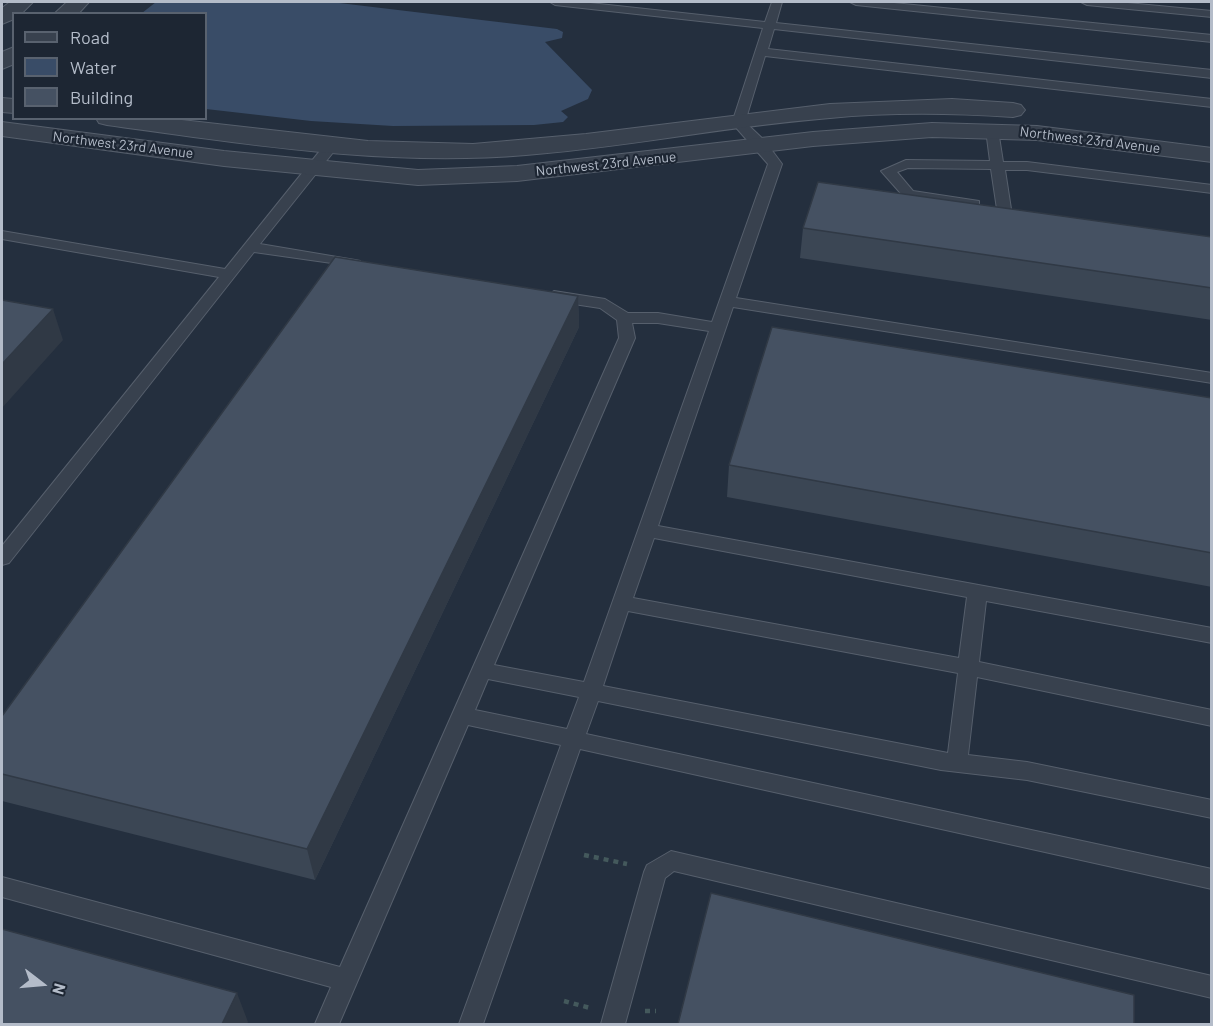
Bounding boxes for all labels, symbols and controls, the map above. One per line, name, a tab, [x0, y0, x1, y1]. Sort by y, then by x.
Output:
legend	[12, 12, 207, 120]
text: Road	[70, 26, 110, 48]
text: Water	[70, 56, 117, 78]
text: Building	[70, 86, 133, 108]
street label: Northwest 23rd Avenue	[1019, 123, 1161, 157]
street label: Northwest 23rd Avenue	[52, 128, 194, 162]
street label: Northwest 23rd Avenue	[535, 148, 677, 180]
north arrow	[12, 954, 72, 1014]
text: N	[49, 981, 70, 997]

